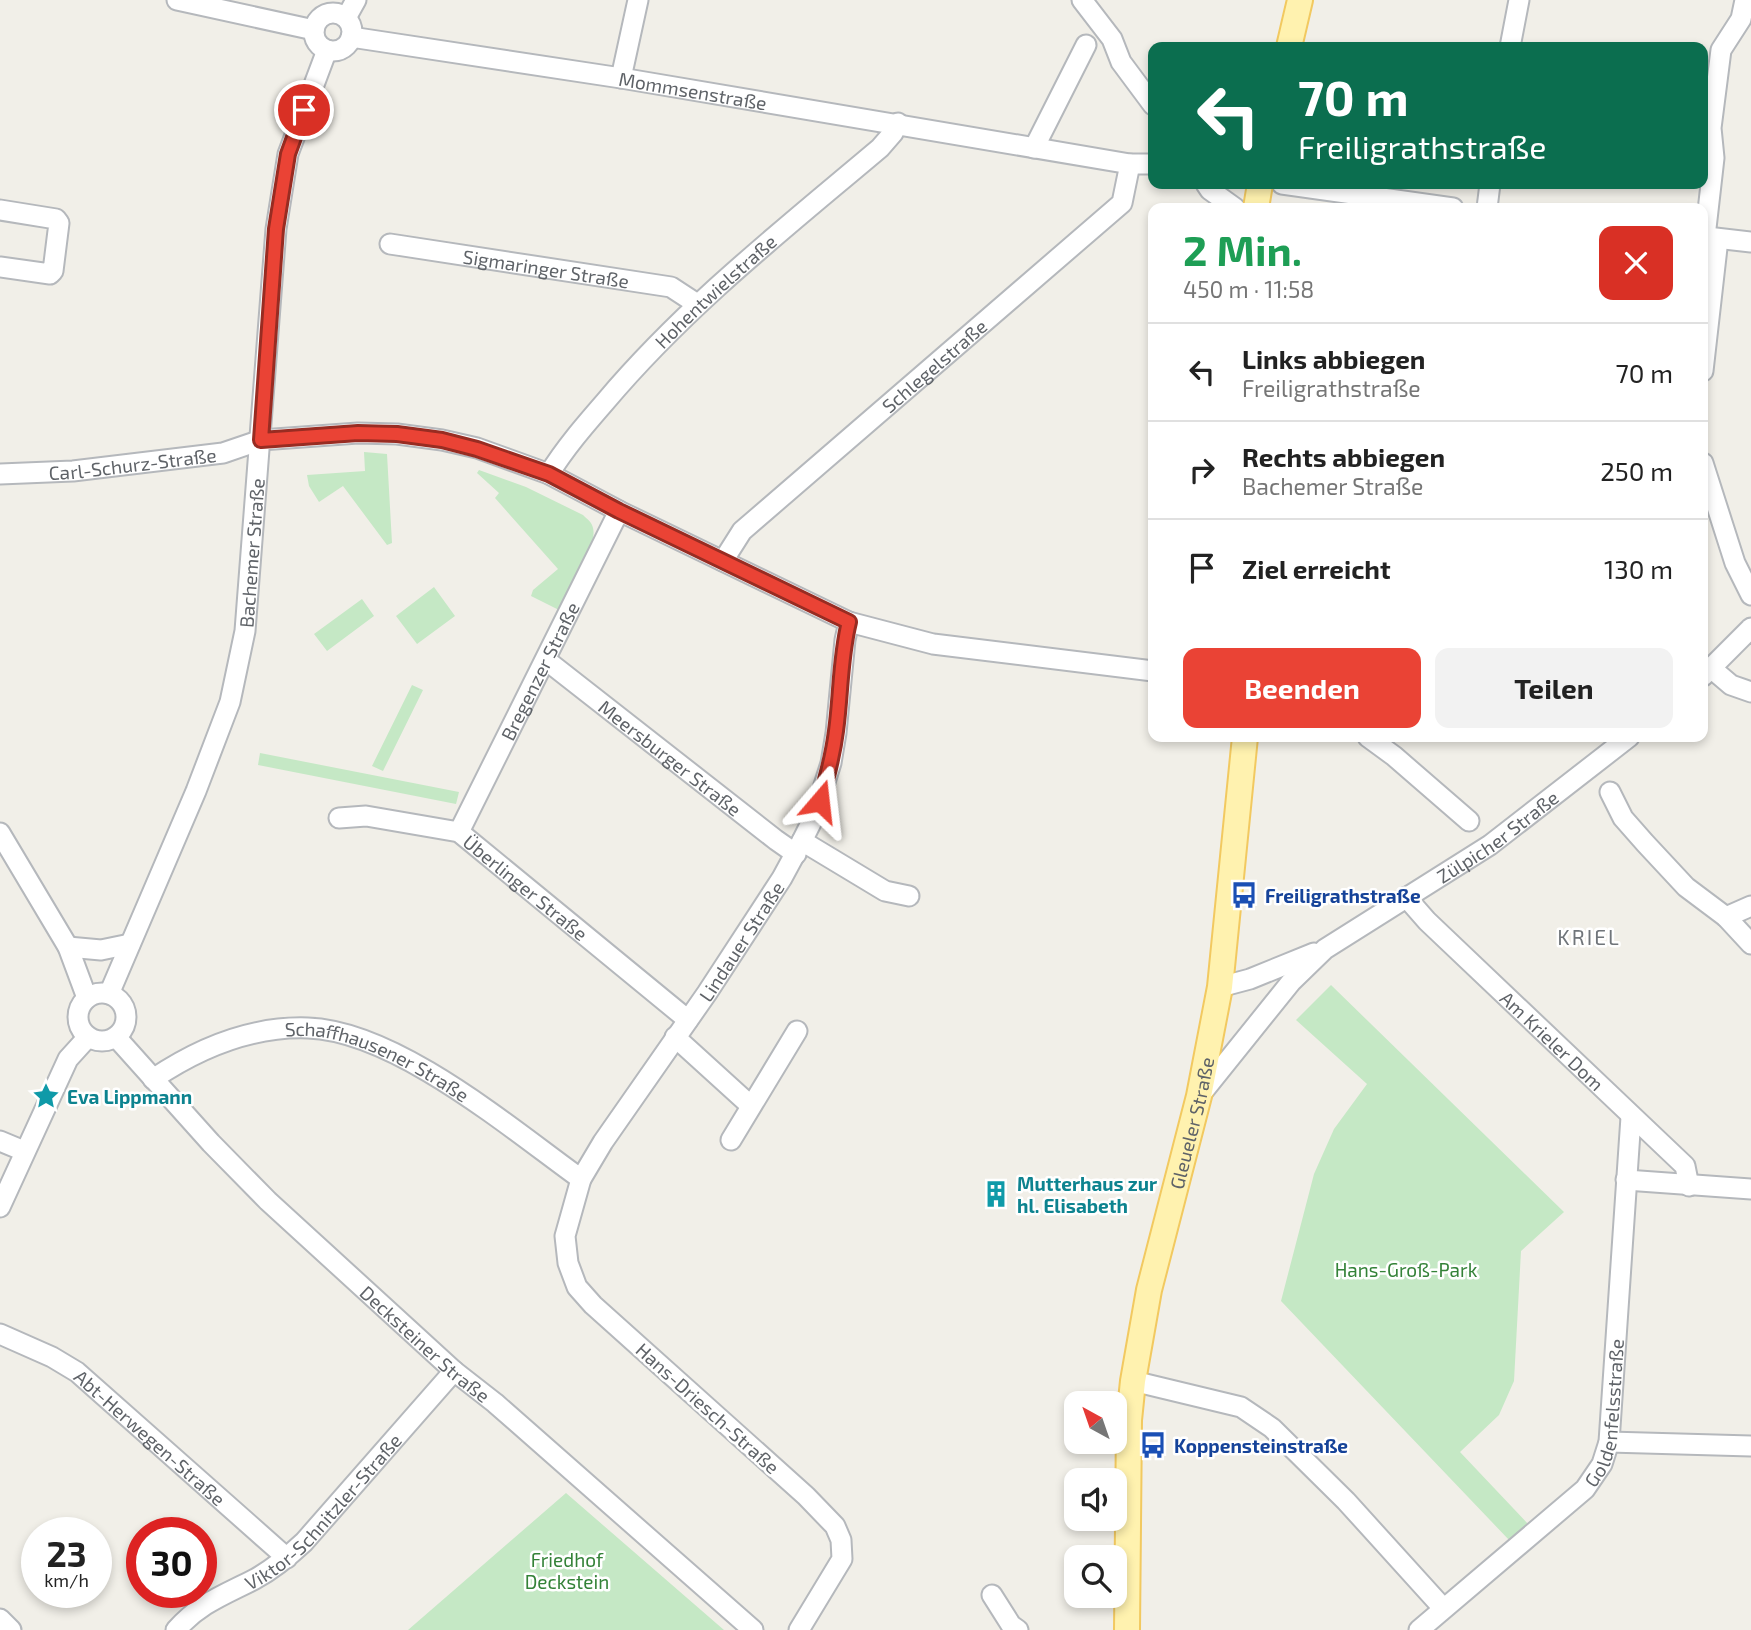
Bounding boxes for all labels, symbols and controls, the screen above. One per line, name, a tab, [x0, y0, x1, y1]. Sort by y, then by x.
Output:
street label: Mommsenstraße	[617, 66, 769, 114]
text: 70 m	[1298, 67, 1409, 126]
icon: left	[1183, 70, 1274, 161]
pin	[274, 80, 334, 140]
icon: arrive	[285, 91, 323, 129]
text: Freiligrathstraße	[1298, 127, 1546, 165]
text: 2 Min.	[1183, 224, 1302, 274]
button: close	[1599, 226, 1673, 300]
street label: Hohentwielstraße	[649, 229, 781, 352]
street label: Sigmaringer Straße	[462, 244, 631, 292]
text: 450 m · 11:58	[1183, 275, 1314, 303]
street label: Schlegelstraße	[877, 314, 991, 417]
text: Links abbiegen	[1242, 343, 1426, 374]
icon: left	[1183, 353, 1221, 391]
text: 70 m	[1615, 357, 1673, 388]
text: Freiligrathstraße	[1242, 374, 1421, 402]
text: Rechts abbiegen	[1242, 441, 1445, 472]
street label: Carl-Schurz-Straße	[48, 442, 218, 483]
icon: right	[1183, 451, 1221, 489]
text: 250 m	[1600, 455, 1673, 486]
text: Bachemer Straße	[1242, 472, 1423, 500]
street label: Bachemer Straße	[234, 477, 268, 629]
icon: arrive	[1183, 549, 1221, 587]
text: Ziel erreicht	[1242, 553, 1391, 584]
text: 130 m	[1604, 553, 1673, 584]
street label: Bregenzer Straße	[495, 598, 583, 744]
button: Beenden	[1183, 648, 1421, 728]
button: Teilen	[1435, 648, 1673, 728]
street label: Meersburger Straße	[595, 694, 746, 820]
position arrow	[783, 764, 857, 838]
street label: Zülpicher Straße	[1432, 785, 1562, 887]
street label: Überlinger Straße	[459, 829, 593, 945]
street label: Lindauer Straße	[694, 877, 788, 1005]
bus stop icon: Freiligrathstraße	[1229, 880, 1259, 910]
place label: Freiligrathstraße	[1265, 884, 1421, 907]
district label: KRIEL	[1557, 924, 1621, 949]
street label: Am Krieler Dom	[1496, 986, 1609, 1095]
street label: Schaffhausener Straße	[284, 1016, 474, 1106]
street label: Gleueler Straße	[1164, 1055, 1218, 1191]
place icon: Eva Lippmann	[31, 1081, 61, 1111]
place label: Eva Lippmann	[67, 1085, 192, 1108]
place label: Mutterhaus zur hl. Elisabeth	[1017, 1172, 1157, 1217]
building icon: Mutterhaus zur hl. Elisabeth	[981, 1179, 1011, 1209]
park label: Hans-Groß-Park	[1335, 1258, 1478, 1281]
street label: Decksteiner Straße	[356, 1280, 495, 1407]
street label: Hans-Driesch-Straße	[632, 1338, 784, 1478]
street label: Goldenfelsstraße	[1579, 1338, 1627, 1491]
street label: Abt-Herwegen-Straße	[70, 1364, 230, 1510]
north arrow	[1064, 1391, 1127, 1454]
map controls	[1064, 1391, 1127, 1608]
street label: Viktor-Schnitzler-Straße	[241, 1428, 406, 1594]
bus stop icon: Koppensteinstraße	[1138, 1430, 1168, 1460]
place label: Koppensteinstraße	[1174, 1434, 1348, 1457]
button: sound	[1064, 1468, 1127, 1531]
speed limit sign: 30	[126, 1517, 217, 1608]
text: 23	[46, 1532, 87, 1574]
button: search	[1064, 1545, 1127, 1608]
park label: Friedhof Deckstein	[525, 1548, 609, 1593]
text: km/h	[44, 1569, 89, 1591]

